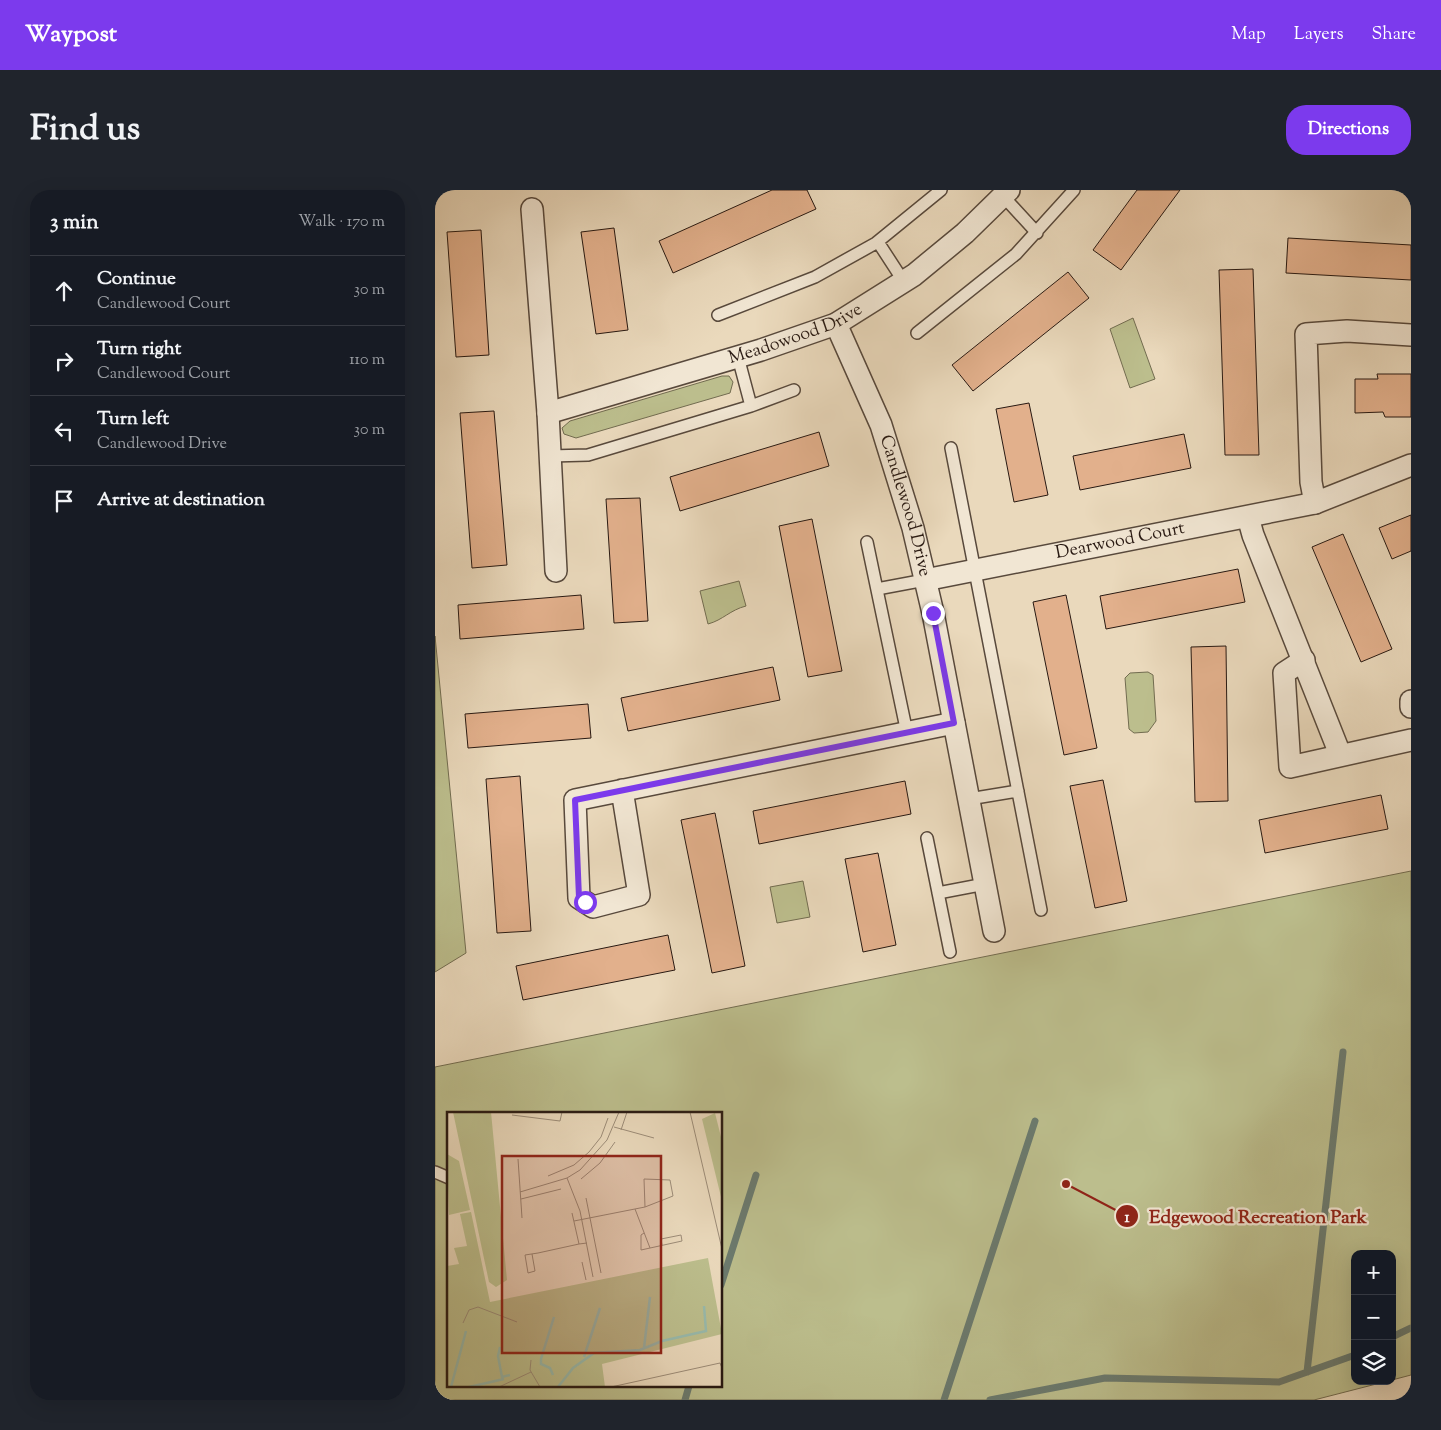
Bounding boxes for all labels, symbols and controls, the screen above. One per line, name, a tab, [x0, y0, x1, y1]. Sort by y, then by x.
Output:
text: Waypost	[25, 18, 117, 52]
text: Map	[1231, 22, 1266, 48]
text: Layers	[1294, 22, 1344, 48]
text: Share	[1372, 22, 1416, 48]
text: Find us	[30, 105, 140, 156]
button: Directions	[1286, 105, 1411, 155]
text: 3 min	[50, 208, 99, 238]
text: Walk · 170 m	[298, 211, 385, 234]
text: Continue	[97, 266, 176, 293]
icon: ahead	[50, 277, 78, 305]
text: 30 m	[354, 279, 385, 302]
text: Candlewood Court	[97, 293, 230, 316]
street label: Meadowood Drive	[726, 297, 868, 372]
text: Turn right	[97, 336, 181, 363]
icon: right	[50, 347, 78, 375]
text: 110 m	[349, 349, 385, 372]
text: Candlewood Court	[97, 363, 230, 386]
text: Turn left	[97, 406, 169, 433]
icon: left	[50, 417, 78, 445]
text: 30 m	[354, 419, 385, 442]
street label: Candlewood Drive	[872, 432, 937, 579]
text: Candlewood Drive	[97, 433, 227, 456]
icon: arrive	[50, 487, 78, 515]
text: Arrive at destination	[97, 487, 265, 514]
street label: Dearwood Court	[1053, 516, 1187, 567]
route end	[922, 602, 945, 625]
route start	[574, 891, 597, 914]
inset map	[447, 1112, 723, 1388]
callout: Edgewood Recreation Park	[1114, 1199, 1377, 1233]
text: Edgewood Recreation Park	[1149, 1205, 1368, 1232]
text: 1	[1124, 1208, 1130, 1229]
map controls	[1351, 1250, 1396, 1385]
button: +	[1351, 1250, 1396, 1295]
button: −	[1351, 1295, 1396, 1340]
button: layers	[1351, 1340, 1396, 1385]

